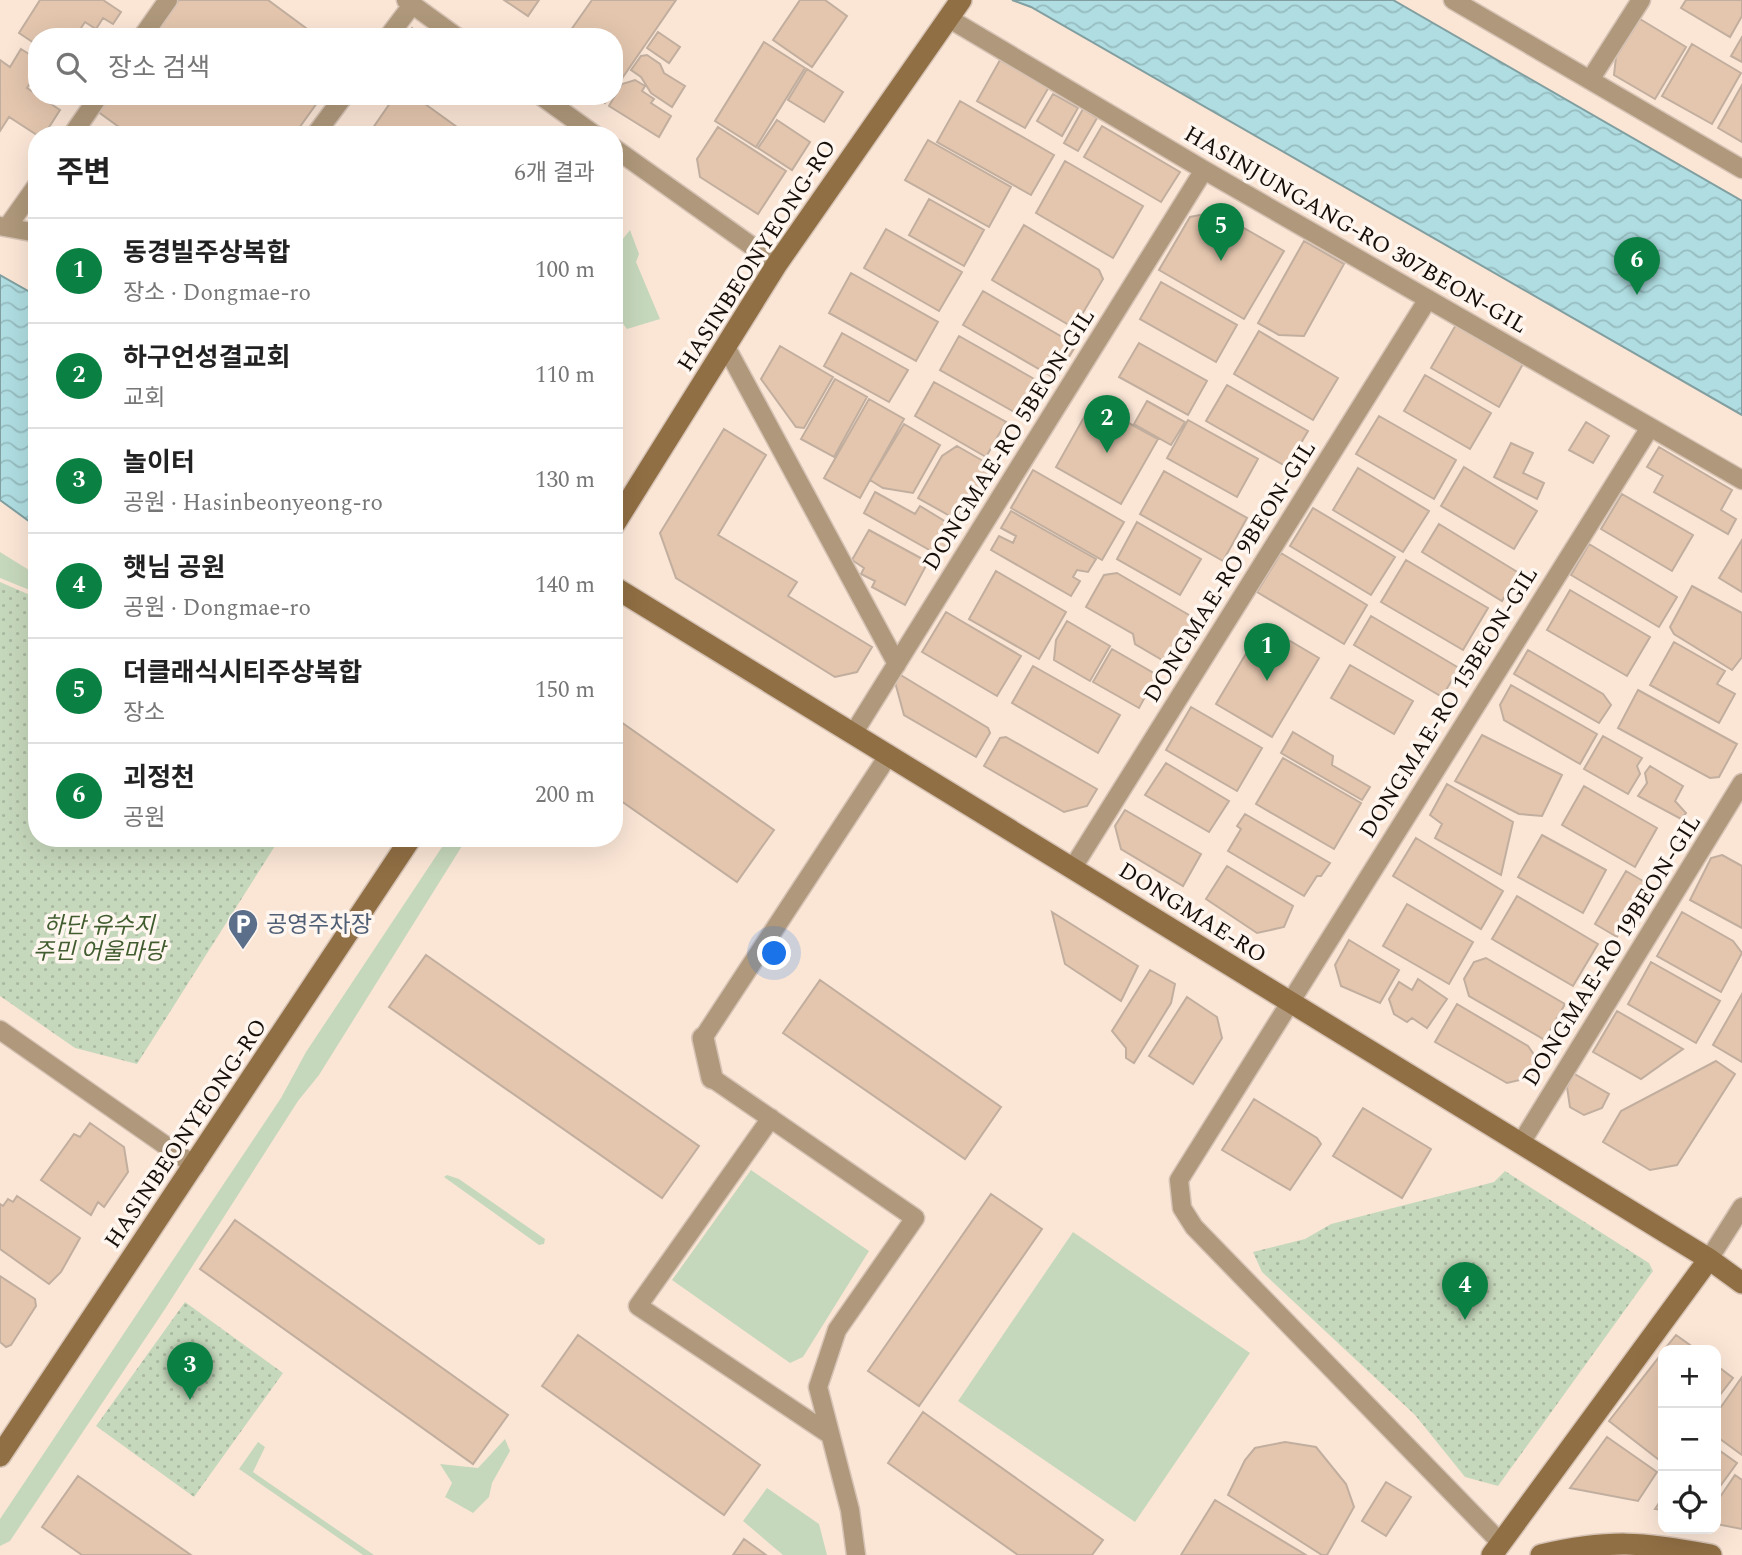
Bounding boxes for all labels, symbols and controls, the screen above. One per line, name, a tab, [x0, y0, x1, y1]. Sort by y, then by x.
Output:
search box	[28, 28, 623, 105]
icon: search	[52, 48, 90, 86]
text: 장소 검색	[108, 48, 210, 88]
street label: HASINJUNGANG-RO 307BEON-GIL	[1177, 117, 1533, 343]
street label: HASINBEONYEONG-RO	[669, 133, 846, 379]
text: 주변	[56, 150, 111, 196]
text: 6개 결과	[514, 156, 595, 191]
pin: 5	[1198, 203, 1244, 261]
text: 동경빌주상복합	[123, 233, 290, 273]
pin: 6	[1614, 237, 1660, 295]
text: 1	[73, 253, 85, 288]
text: 100 m	[535, 253, 595, 288]
text: 장소 · Dongmae-ro	[123, 276, 311, 311]
street label: DONGMAE-RO 5BEON-GIL	[914, 302, 1105, 578]
text: 하구언성결교회	[123, 338, 290, 378]
text: 2	[73, 358, 85, 393]
text: 110 m	[535, 358, 595, 393]
text: 교회	[123, 381, 165, 416]
pin: 2	[1084, 395, 1130, 453]
street label: DONGMAE-RO 9BEON-GIL	[1135, 434, 1326, 710]
text: 놀이터	[123, 443, 195, 483]
text: 3	[73, 463, 85, 498]
text: 130 m	[535, 463, 595, 498]
text: 공원 · Hasinbeonyeong-ro	[123, 486, 383, 521]
text: 햇님 공원	[123, 548, 225, 588]
street label: DONGMAE-RO 15BEON-GIL	[1351, 560, 1548, 846]
text: 4	[73, 568, 85, 603]
text: 140 m	[535, 568, 595, 603]
text: 공원 · Dongmae-ro	[123, 591, 311, 626]
pin: 1	[1244, 623, 1290, 681]
text: 더클래식시티주상복합	[123, 653, 362, 693]
text: 5	[73, 673, 85, 708]
text: 150 m	[535, 673, 595, 708]
text: 장소	[123, 696, 165, 731]
text: 괴정천	[123, 758, 195, 798]
text: 6	[73, 778, 85, 813]
text: 200 m	[535, 778, 595, 813]
text: 공원	[123, 801, 165, 836]
street label: DONGMAE-RO 19BEON-GIL	[1514, 808, 1711, 1094]
street label: DONGMAE-RO	[1111, 854, 1273, 973]
parking icon: 공영주차장	[226, 907, 260, 951]
place label: 공영주차장	[266, 908, 372, 943]
park label: 하단 유수지 주민 어울마당	[33, 909, 168, 970]
your location	[757, 936, 791, 970]
street label: HASINBEONYEONG-RO	[96, 1012, 276, 1256]
pin: 4	[1442, 1262, 1488, 1320]
pin: 3	[167, 1342, 213, 1400]
map controls	[1658, 1345, 1721, 1534]
button: +	[1658, 1345, 1721, 1408]
button: −	[1658, 1408, 1721, 1471]
button: locate	[1658, 1471, 1721, 1534]

